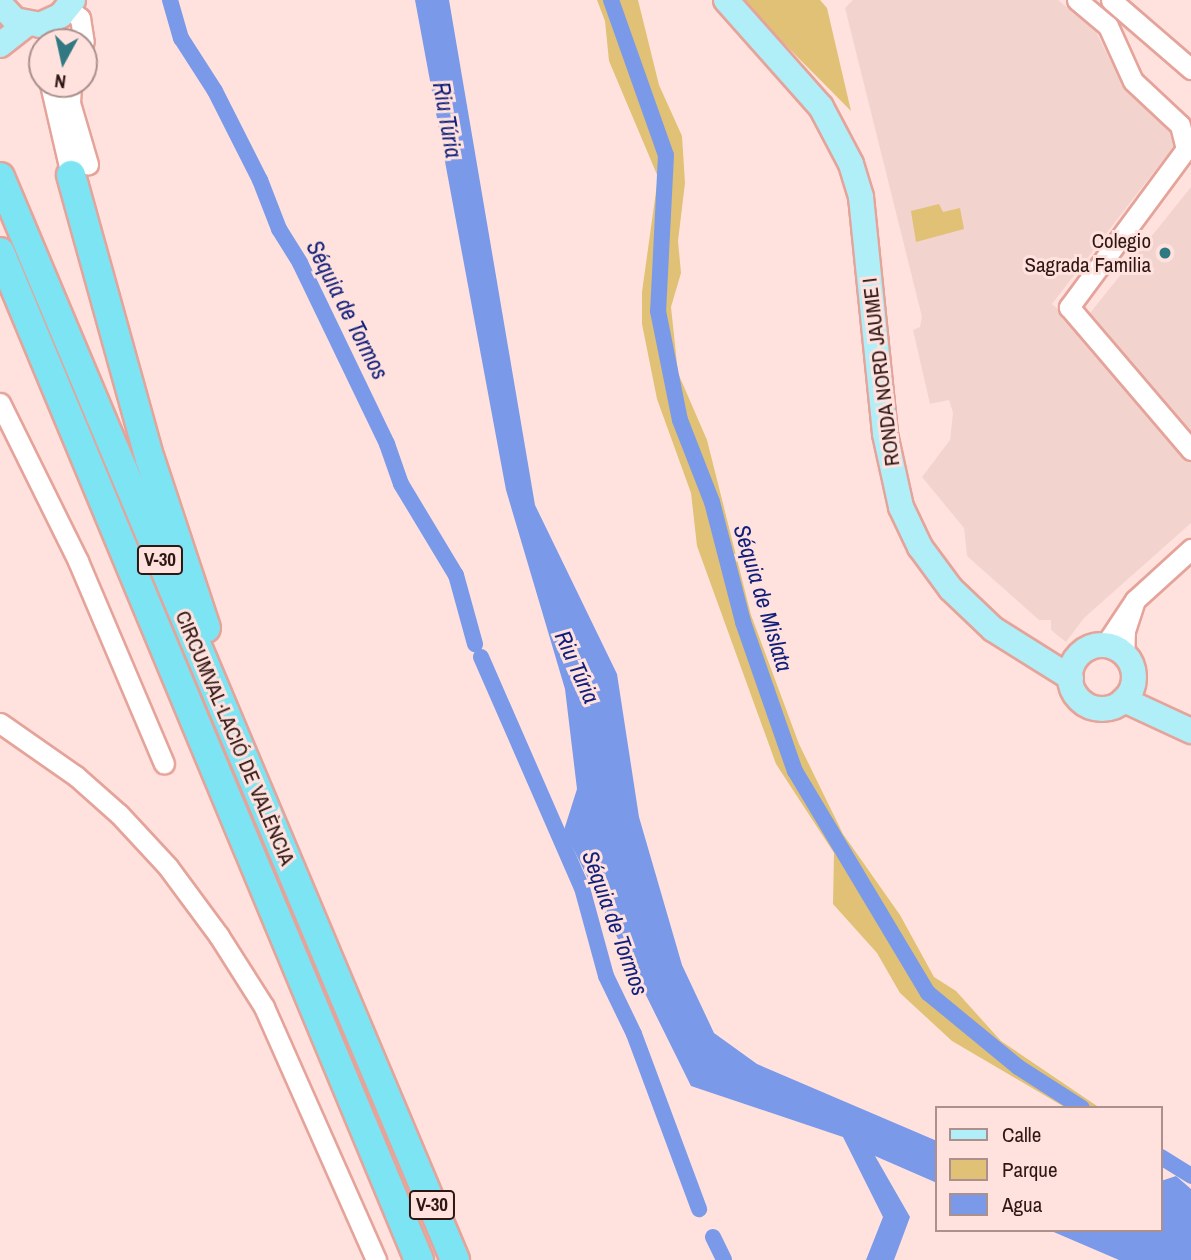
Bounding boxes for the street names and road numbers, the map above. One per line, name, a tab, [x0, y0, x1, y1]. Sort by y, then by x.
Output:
street label: RONDA NORD JAUME I	[857, 276, 905, 468]
road number: V-30	[136, 544, 184, 576]
street label: CIRCUMVAL·LACIÓ DE VALÈNCIA	[170, 607, 300, 869]
road number: V-30	[408, 1190, 457, 1220]

